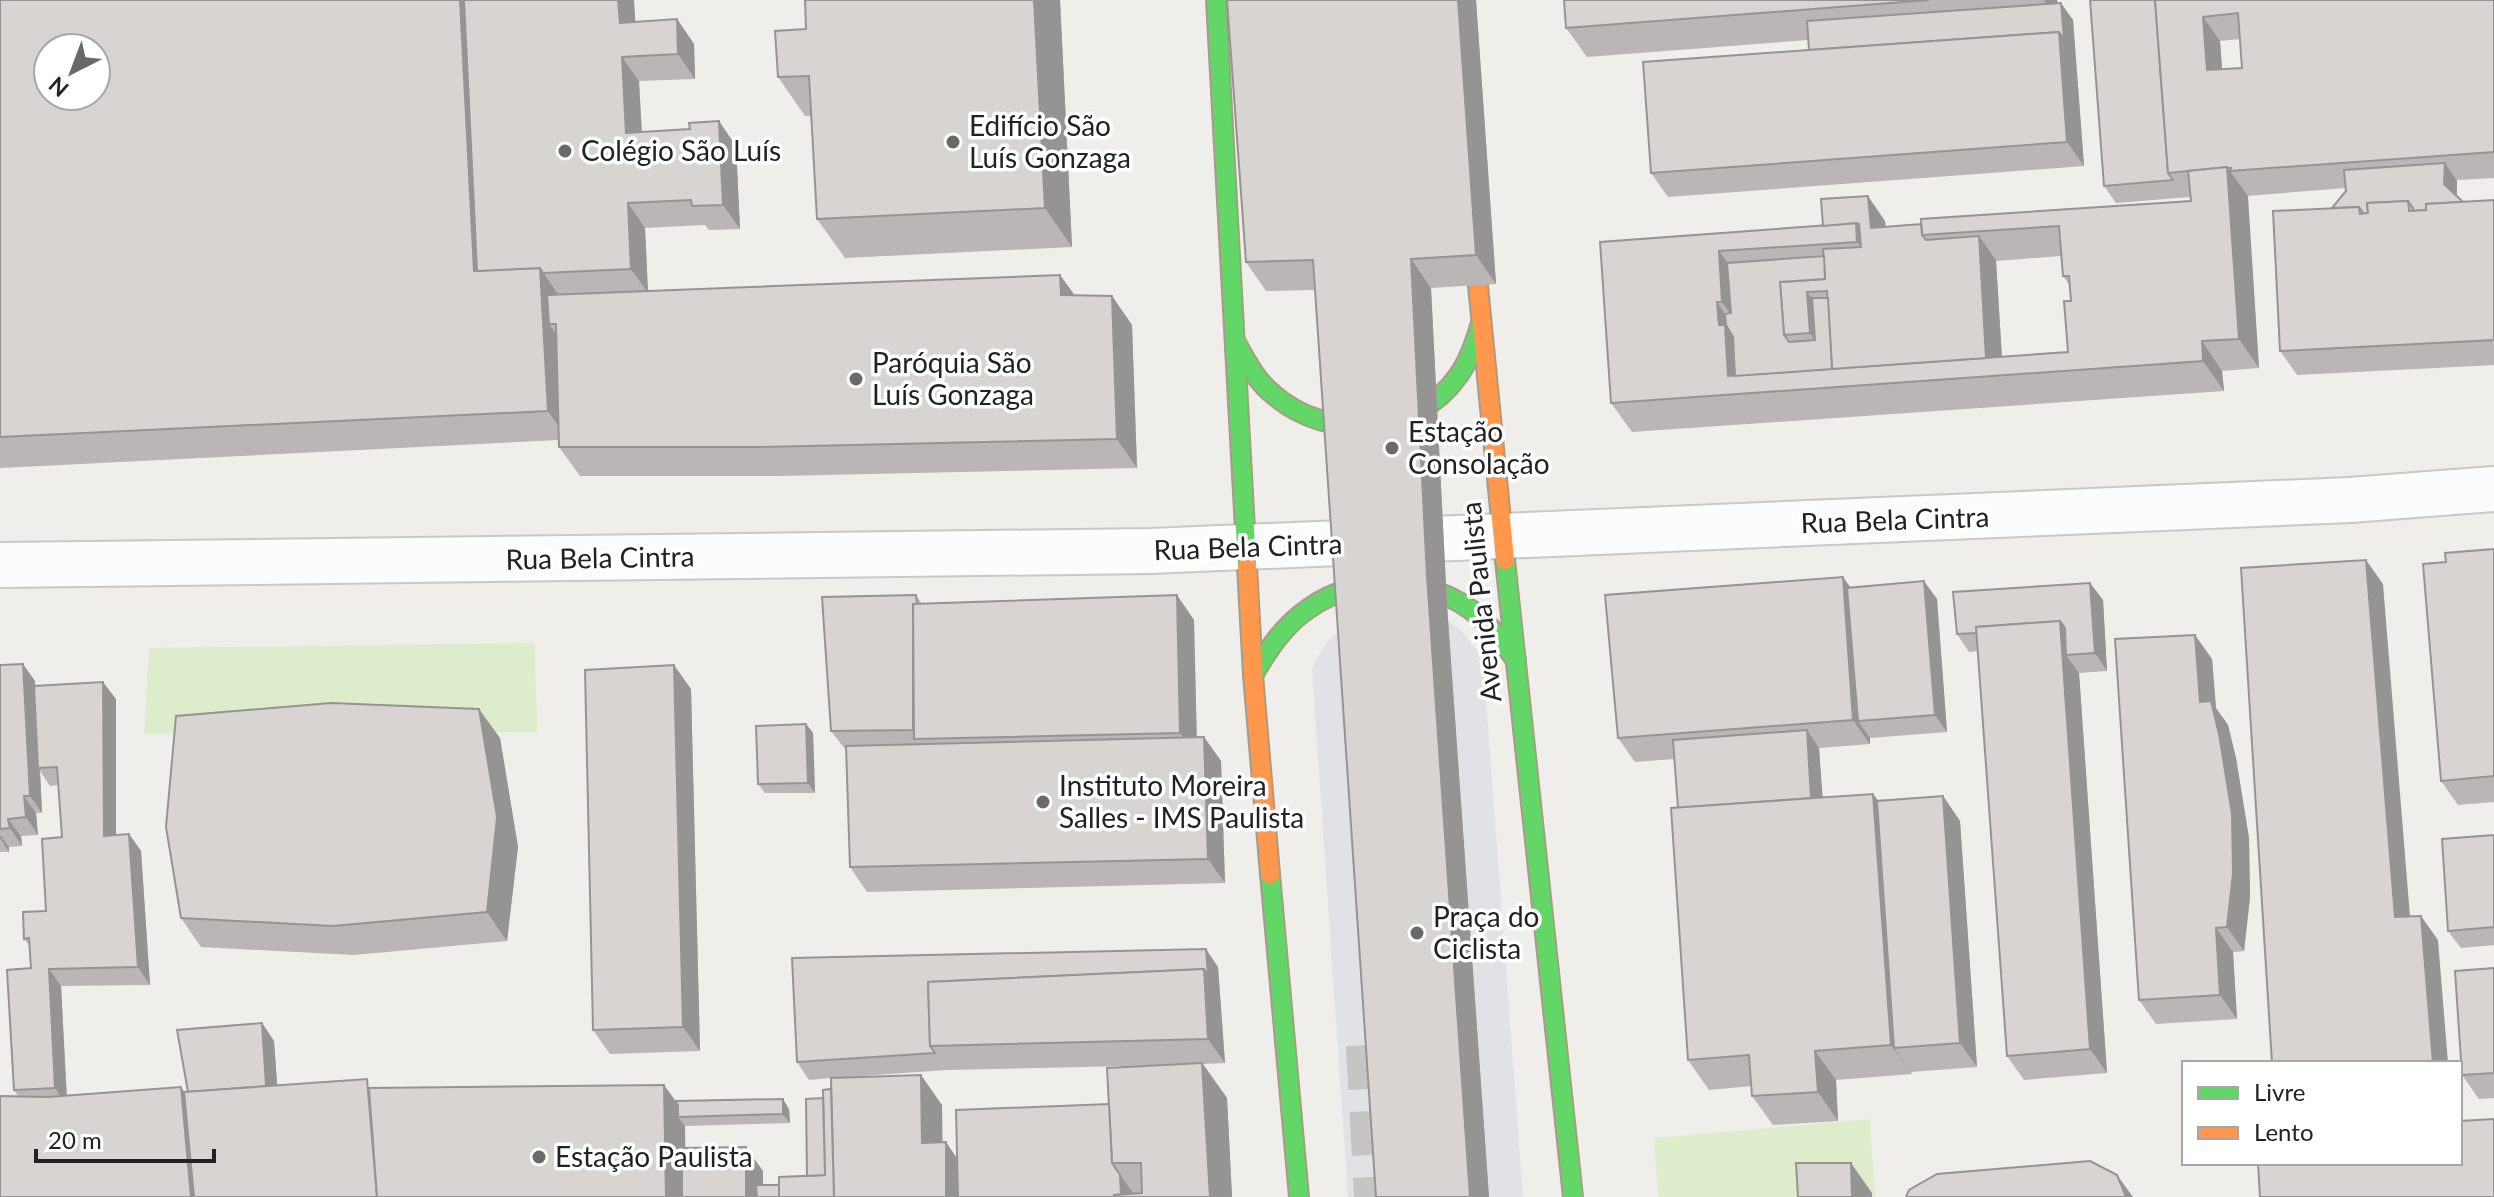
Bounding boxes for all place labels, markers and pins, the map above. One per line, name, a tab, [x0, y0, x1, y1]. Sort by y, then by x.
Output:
place label: Edifício São Luís Gonzaga	[969, 108, 1131, 174]
place label: Colégio São Luís	[581, 133, 781, 167]
marker: Edifício São Luís Gonzaga	[944, 133, 962, 151]
marker: Colégio São Luís	[556, 142, 574, 160]
place label: Paróquia São Luís Gonzaga	[872, 345, 1034, 411]
marker: Paróquia São Luís Gonzaga	[847, 370, 865, 388]
place label: Estação Consolação	[1408, 414, 1550, 480]
marker: Estação Consolação	[1383, 439, 1401, 457]
place label: Instituto Moreira Salles - IMS Paulista	[1059, 768, 1304, 834]
marker: Instituto Moreira Salles - IMS Paulista	[1034, 793, 1052, 811]
place label: Praça do Ciclista	[1433, 899, 1539, 965]
marker: Praça do Ciclista	[1408, 924, 1426, 942]
place label: Estação Paulista	[555, 1139, 753, 1173]
marker: Estação Paulista	[530, 1148, 548, 1166]

